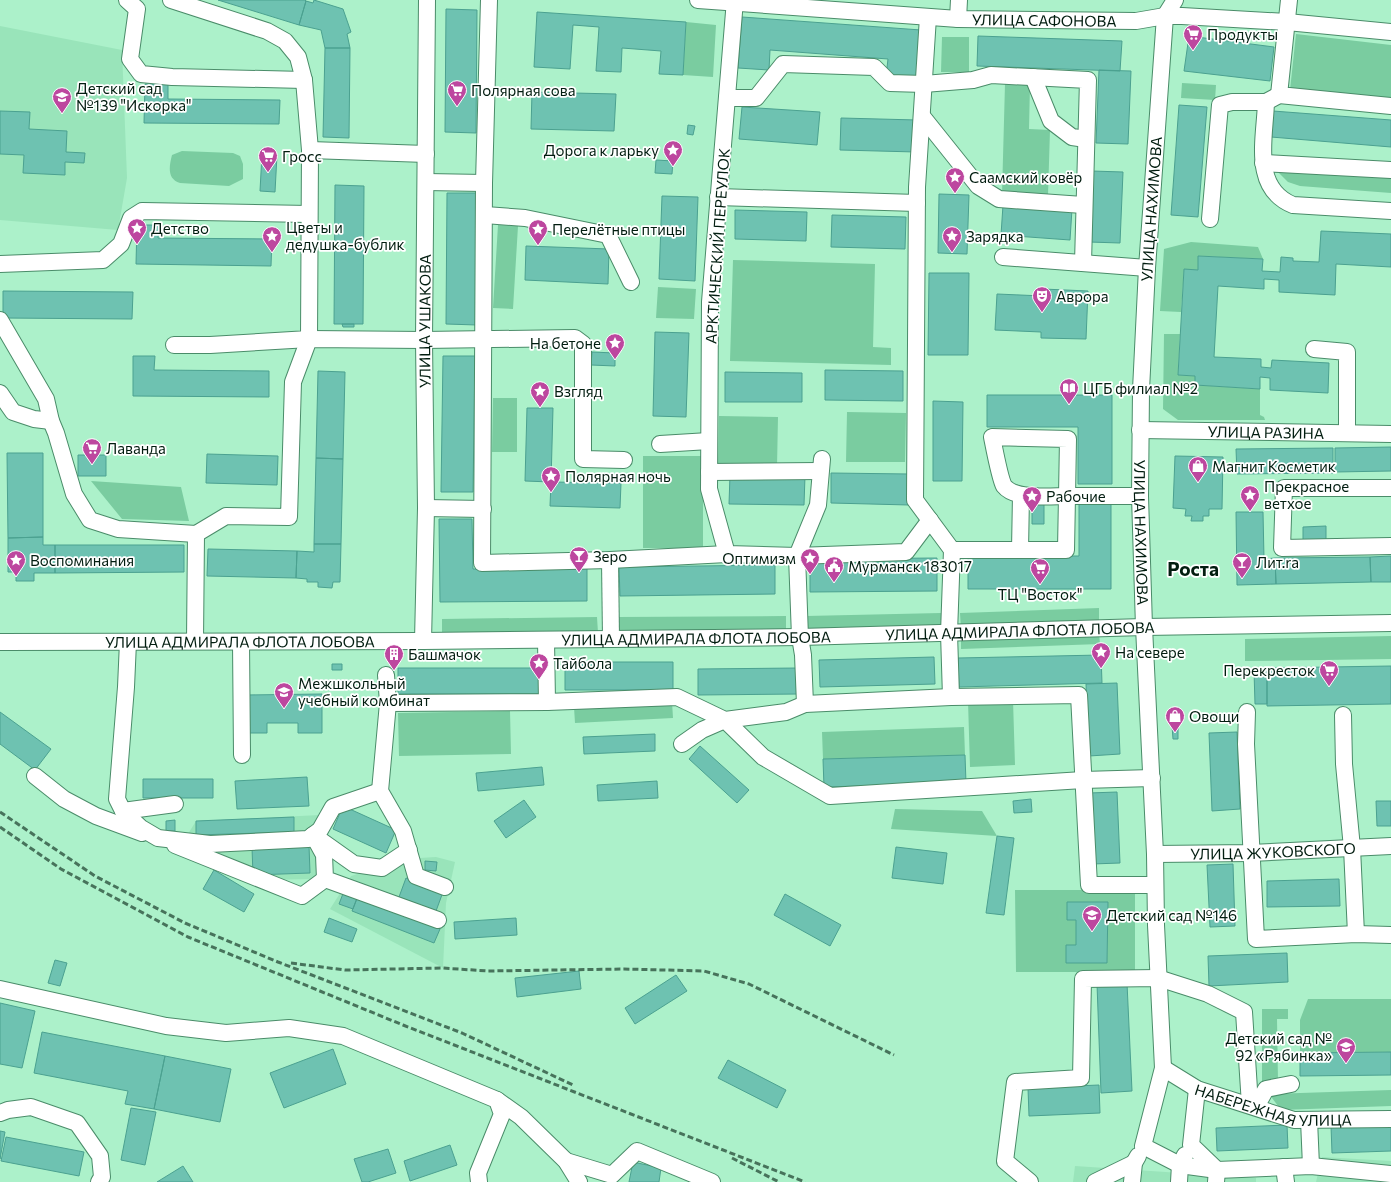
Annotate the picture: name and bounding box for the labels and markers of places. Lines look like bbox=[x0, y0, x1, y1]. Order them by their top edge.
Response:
supermarket icon: Продукты bbox=[1182, 23, 1204, 51]
place label: Продукты bbox=[1207, 25, 1278, 43]
place label: Детский сад №139 "Искорка" bbox=[76, 79, 192, 114]
supermarket icon: Полярная сова bbox=[446, 79, 468, 107]
place label: Полярная сова bbox=[471, 81, 576, 99]
school or university icon: Детский сад №139 "Искорка" bbox=[51, 86, 73, 114]
place icon: Дорога к ларьку bbox=[662, 139, 684, 167]
place label: Дорога к ларьку bbox=[544, 141, 659, 159]
supermarket icon: Гросс bbox=[257, 145, 279, 173]
place label: Гросс bbox=[282, 147, 322, 165]
place icon: Саамский ковёр bbox=[944, 166, 966, 194]
place label: Саамский ковёр bbox=[969, 168, 1082, 186]
place icon: Детство bbox=[126, 217, 148, 245]
place label: Цветы и дедушка-бублик bbox=[286, 218, 405, 253]
place icon: Перелётные птицы bbox=[527, 218, 549, 246]
place label: Детство bbox=[151, 219, 209, 237]
place label: Перелётные птицы bbox=[552, 220, 685, 238]
place icon: Цветы и дедушка-бублик bbox=[261, 225, 283, 253]
place icon: Зарядка bbox=[941, 225, 963, 253]
place label: Зарядка bbox=[966, 227, 1024, 245]
theatre icon: Аврора bbox=[1031, 285, 1053, 313]
place label: Аврора bbox=[1056, 287, 1109, 305]
place icon: На бетоне bbox=[604, 332, 626, 360]
place label: На бетоне bbox=[530, 334, 601, 352]
library icon: ЦГБ филиал №2 bbox=[1058, 377, 1080, 405]
place label: ЦГБ филиал №2 bbox=[1083, 379, 1198, 397]
place icon: Взгляд bbox=[529, 380, 551, 408]
place label: Взгляд bbox=[554, 382, 603, 400]
supermarket icon: Лаванда bbox=[81, 437, 103, 465]
place label: Лаванда bbox=[106, 439, 166, 457]
shop icon: Магнит Косметик bbox=[1187, 455, 1209, 483]
place label: Магнит Косметик bbox=[1212, 457, 1336, 475]
place icon: Полярная ночь bbox=[540, 465, 562, 493]
place label: Полярная ночь bbox=[565, 467, 671, 485]
place label: Прекрасное ветхое bbox=[1264, 477, 1349, 512]
place icon: Прекрасное ветхое bbox=[1239, 484, 1261, 512]
place icon: Рабочие bbox=[1021, 485, 1043, 513]
place label: Рабочие bbox=[1046, 487, 1106, 505]
bar icon: Зеро bbox=[568, 545, 590, 573]
place label: Зеро bbox=[593, 547, 627, 565]
place icon: Оптимизм bbox=[799, 547, 821, 575]
place icon: Воспоминания bbox=[5, 549, 27, 577]
place label: Оптимизм bbox=[722, 549, 796, 567]
place label: Воспоминания bbox=[30, 551, 134, 569]
bar icon: Лит.ra bbox=[1231, 551, 1253, 579]
place label: Лит.ra bbox=[1256, 553, 1299, 571]
public building icon: Мурманск 183017 bbox=[823, 555, 845, 583]
place label: Мурманск 183017 bbox=[848, 557, 972, 575]
supermarket icon: ТЦ "Восток" bbox=[1029, 557, 1051, 585]
place label: ТЦ "Восток" bbox=[997, 585, 1083, 603]
place icon: На севере bbox=[1090, 641, 1112, 669]
building icon: Башмачок bbox=[383, 643, 405, 671]
place label: На севере bbox=[1115, 643, 1185, 661]
place label: Башмачок bbox=[408, 645, 481, 663]
place icon: Тайбола bbox=[528, 652, 550, 680]
place label: Тайбола bbox=[553, 654, 612, 672]
supermarket icon: Перекресток bbox=[1318, 659, 1340, 687]
place label: Перекресток bbox=[1223, 661, 1315, 679]
place label: Межшкольный учебный комбинат bbox=[298, 674, 430, 709]
school or university icon: Межшкольный учебный комбинат bbox=[273, 681, 295, 709]
shop icon: Овощи bbox=[1164, 705, 1186, 733]
place label: Овощи bbox=[1189, 707, 1239, 725]
school or university icon: Детский сад №146 bbox=[1081, 904, 1103, 932]
place label: Детский сад №146 bbox=[1106, 906, 1237, 924]
place label: Детский сад № 92 «Рябинка» bbox=[1225, 1029, 1332, 1064]
school or university icon: Детский сад № 92 «Рябинка» bbox=[1335, 1036, 1357, 1064]

